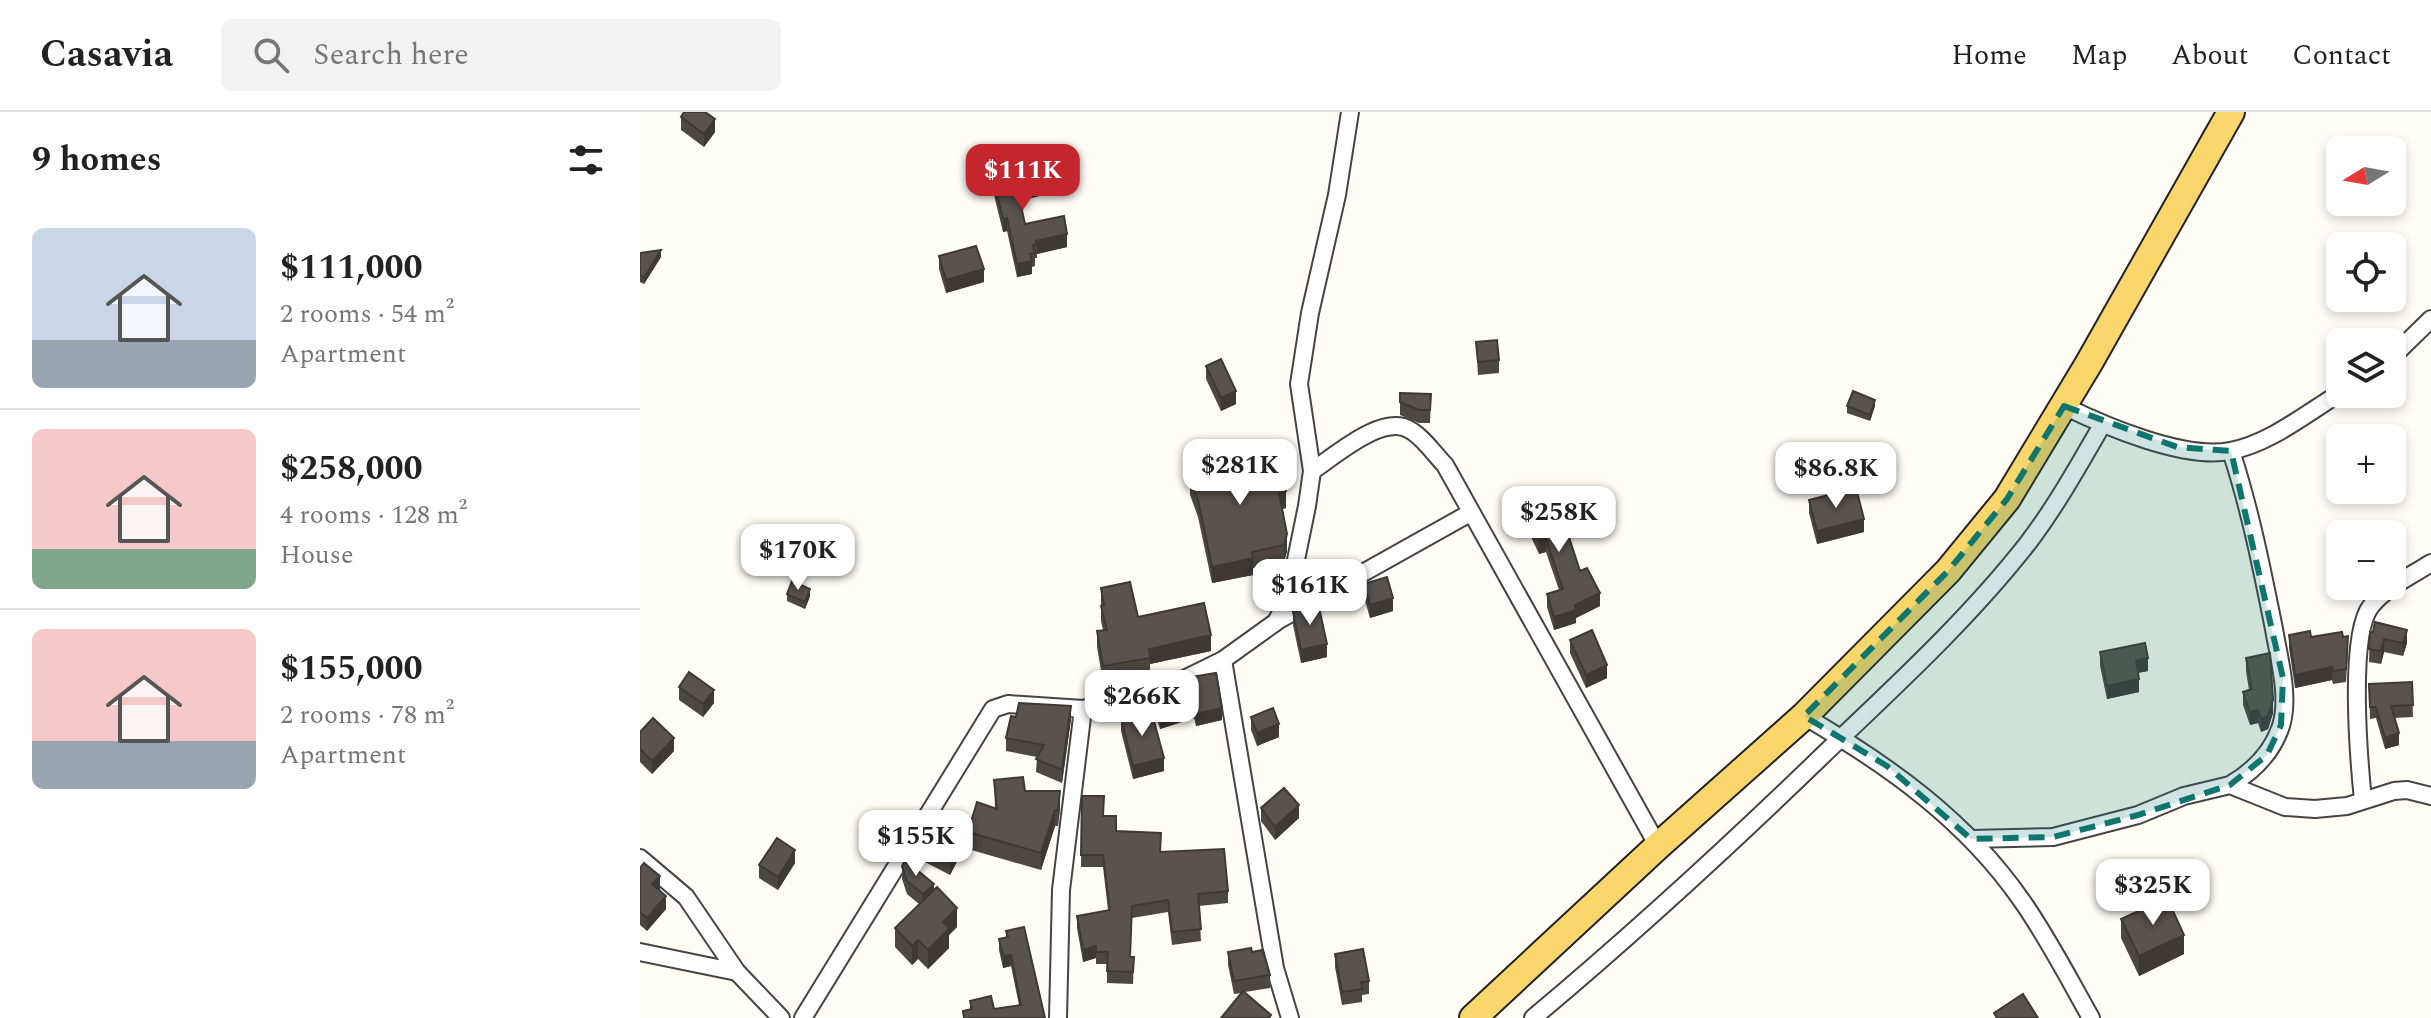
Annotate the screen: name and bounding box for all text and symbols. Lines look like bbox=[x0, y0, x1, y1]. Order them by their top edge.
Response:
search box bbox=[221, 19, 781, 91]
text: Casavia bbox=[40, 26, 173, 84]
text: Search here bbox=[313, 32, 469, 78]
icon: search bbox=[249, 33, 293, 77]
text: Home bbox=[1951, 34, 2027, 77]
text: Map bbox=[2071, 34, 2127, 77]
text: About bbox=[2171, 34, 2248, 77]
text: Contact bbox=[2292, 34, 2391, 77]
text: 9 homes bbox=[32, 134, 162, 186]
north arrow bbox=[2326, 136, 2406, 216]
map controls bbox=[2326, 136, 2406, 600]
icon: filters bbox=[564, 138, 608, 182]
pin: $111K bbox=[967, 144, 1079, 212]
text: $111K bbox=[984, 150, 1062, 190]
button: locate bbox=[2326, 232, 2406, 312]
text: $111,000 bbox=[280, 242, 423, 294]
icon: home bbox=[96, 260, 192, 356]
text: 2 rooms · 54 m² bbox=[280, 294, 454, 334]
button: layers bbox=[2326, 328, 2406, 408]
text: Apartment bbox=[280, 334, 406, 374]
button: + bbox=[2326, 424, 2406, 504]
pin: $281K bbox=[1184, 439, 1296, 507]
pin: $86.8K bbox=[1771, 442, 1901, 510]
text: $258,000 bbox=[280, 443, 423, 495]
text: $281K bbox=[1201, 445, 1279, 485]
text: $86.8K bbox=[1793, 448, 1879, 488]
icon: home bbox=[96, 461, 192, 557]
pin: $258K bbox=[1503, 486, 1615, 554]
text: $258K bbox=[1520, 492, 1598, 532]
text: 4 rooms · 128 m² bbox=[280, 495, 467, 535]
button: − bbox=[2326, 520, 2406, 600]
pin: $170K bbox=[742, 524, 854, 592]
text: $170K bbox=[759, 530, 837, 570]
text: House bbox=[280, 535, 354, 575]
pin: $161K bbox=[1254, 559, 1366, 627]
text: $161K bbox=[1271, 565, 1349, 605]
text: $155,000 bbox=[280, 643, 423, 695]
icon: home bbox=[96, 661, 192, 757]
pin: $266K bbox=[1086, 670, 1198, 738]
text: $266K bbox=[1103, 676, 1181, 716]
text: 2 rooms · 78 m² bbox=[280, 695, 454, 735]
text: Apartment bbox=[280, 735, 406, 775]
pin: $155K bbox=[860, 810, 972, 878]
text: $155K bbox=[877, 816, 955, 856]
pin: $325K bbox=[2097, 859, 2209, 927]
text: $325K bbox=[2114, 865, 2192, 905]

